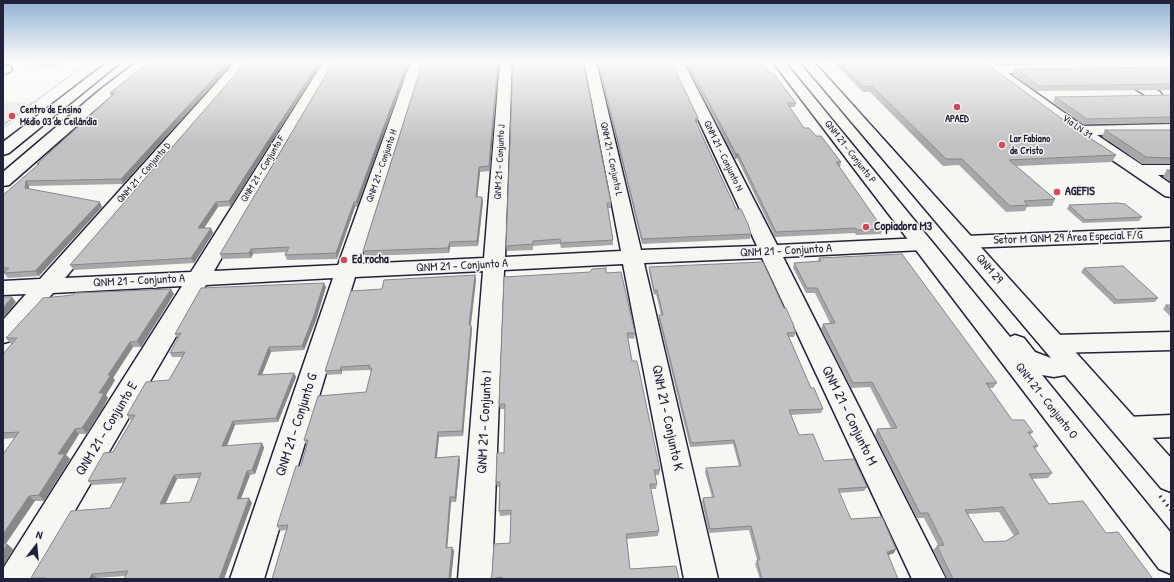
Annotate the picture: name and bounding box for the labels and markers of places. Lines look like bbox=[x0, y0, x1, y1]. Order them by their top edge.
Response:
marker: APAED bbox=[952, 102, 962, 112]
place label: Centro de Ensino Médio 03 de Ceilândia bbox=[20, 104, 97, 128]
marker: Centro de Ensino Médio 03 de Ceilândia bbox=[7, 111, 17, 121]
place label: APAED bbox=[945, 113, 969, 125]
place label: Lar Fabiano de Cristo bbox=[1010, 133, 1050, 156]
marker: Lar Fabiano de Cristo bbox=[997, 140, 1007, 150]
place label: AGEFIS bbox=[1065, 185, 1095, 199]
marker: AGEFIS bbox=[1052, 187, 1062, 197]
place label: Copiadora M3 bbox=[874, 220, 932, 234]
marker: Copiadora M3 bbox=[861, 222, 871, 232]
place label: Ed rocha bbox=[352, 253, 389, 267]
marker: Ed rocha bbox=[339, 255, 349, 265]

